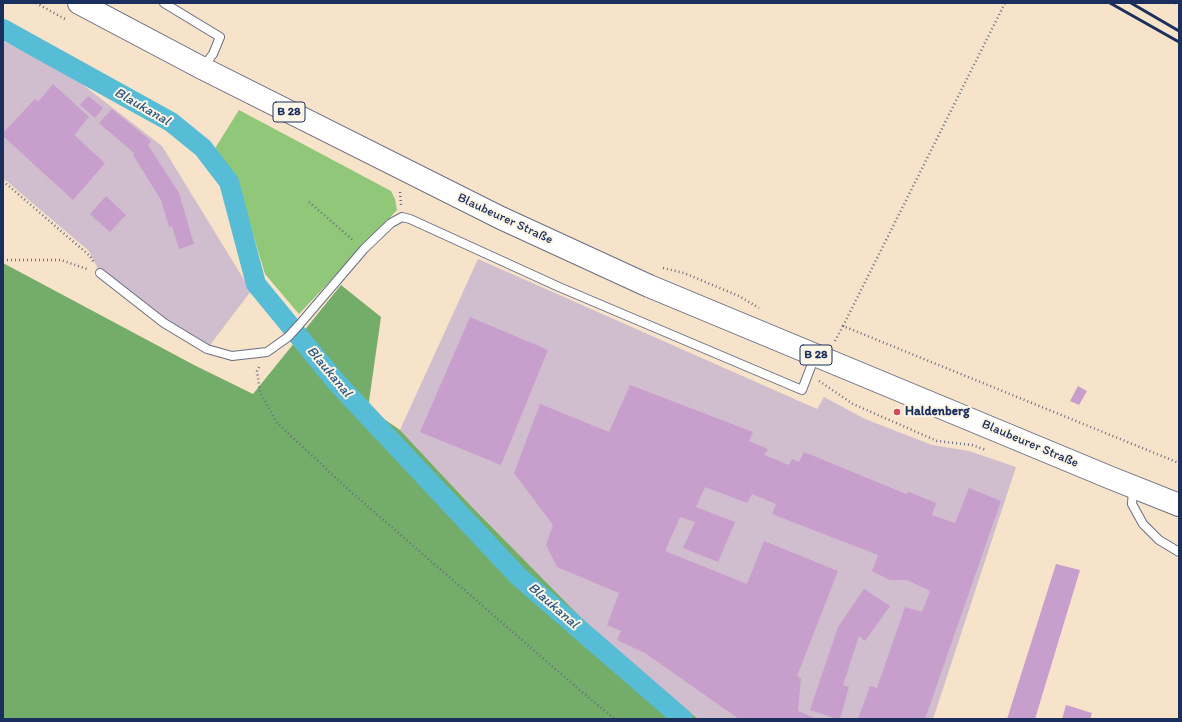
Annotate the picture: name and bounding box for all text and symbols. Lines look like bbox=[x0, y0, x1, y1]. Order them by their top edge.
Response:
water label: Blaukanal bbox=[111, 84, 173, 130]
road number: B 28 bbox=[273, 102, 305, 122]
street label: Blaubeurer Straße bbox=[455, 190, 555, 248]
water label: Blaukanal bbox=[303, 343, 355, 401]
road number: B 28 bbox=[800, 345, 832, 365]
place label: Haldenberg bbox=[905, 404, 970, 420]
marker: Haldenberg bbox=[892, 407, 902, 417]
street label: Blaubeurer Straße bbox=[979, 417, 1081, 471]
water label: Blaukanal bbox=[524, 579, 582, 633]

